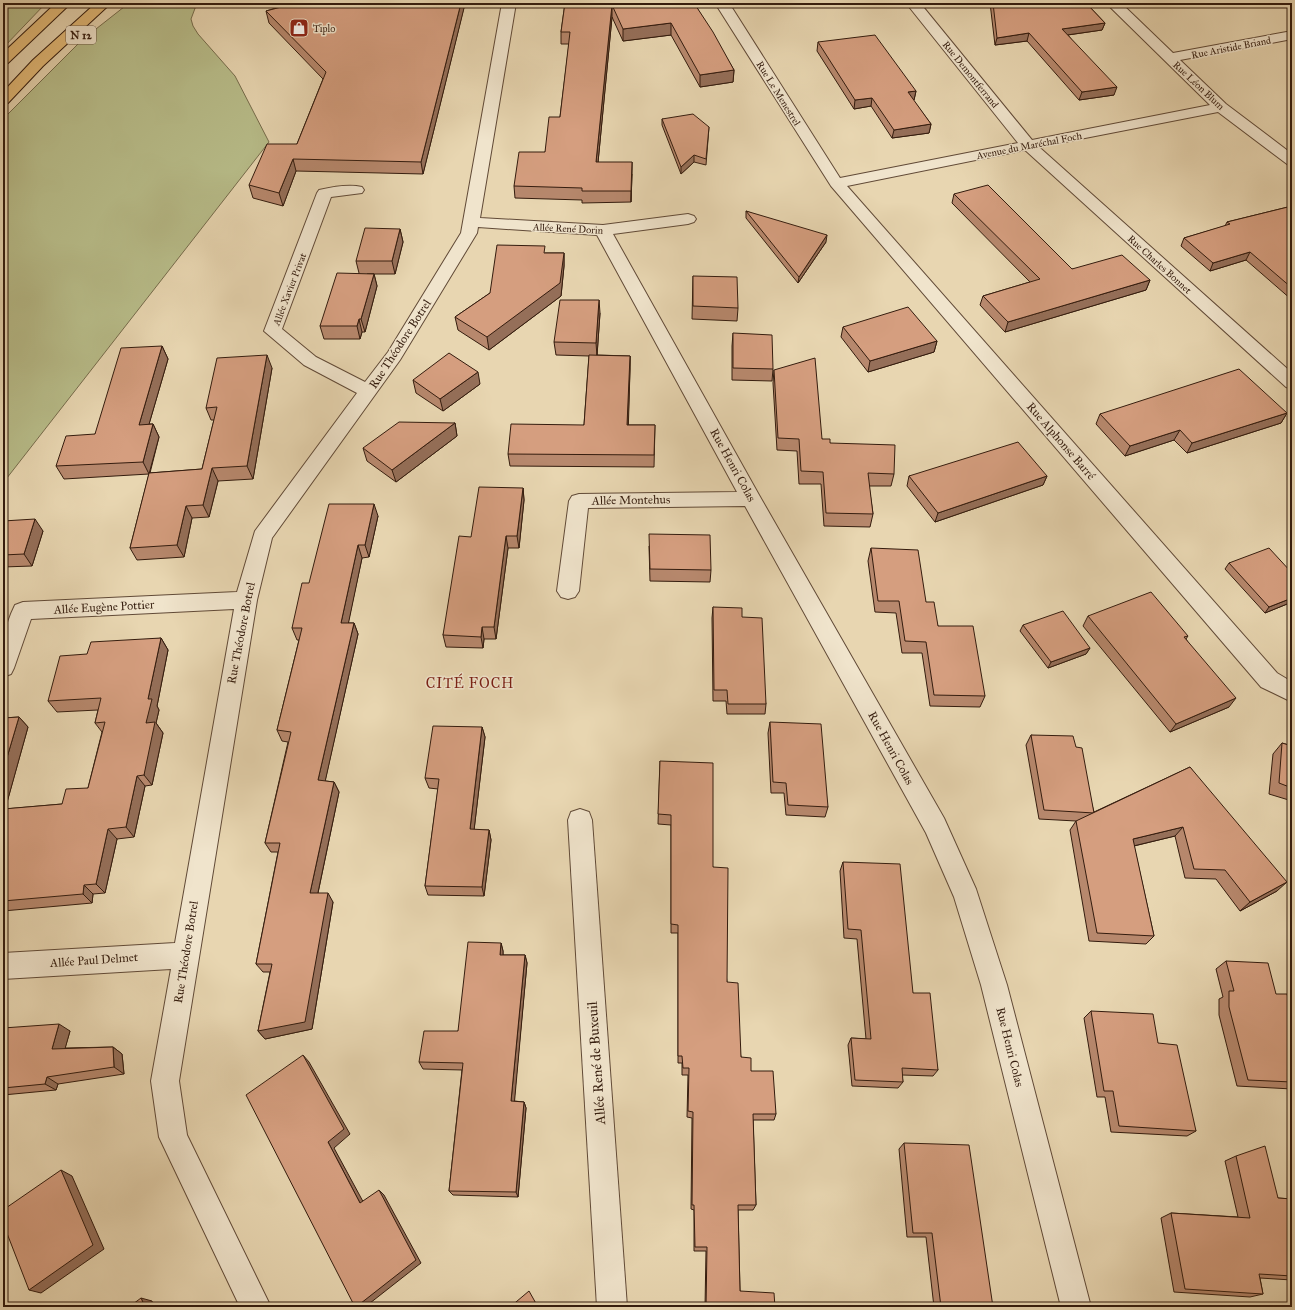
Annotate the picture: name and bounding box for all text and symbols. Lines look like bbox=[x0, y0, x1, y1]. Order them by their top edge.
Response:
shop icon: Tiplo bbox=[288, 17, 310, 39]
place label: Tiplo bbox=[313, 23, 335, 35]
road number: N 12 bbox=[66, 26, 96, 44]
street label: Rue Aristide Briand bbox=[1190, 34, 1272, 62]
street label: Rue Demontferrand bbox=[940, 39, 1001, 111]
street label: Rue Le Menestrel bbox=[753, 59, 803, 128]
street label: Rue Léon Blum bbox=[1170, 59, 1227, 113]
street label: Avenue du Maréchal Foch bbox=[974, 130, 1083, 162]
street label: Allée René Dorin bbox=[532, 221, 604, 237]
street label: Rue Charles Bonnet bbox=[1125, 233, 1194, 297]
street label: Allée Xavier Privat bbox=[270, 251, 309, 328]
street label: Rue Théodore Botrel bbox=[366, 296, 434, 391]
street label: Rue Alphonse Barré bbox=[1024, 400, 1098, 482]
street label: Rue Henri Colas bbox=[707, 426, 759, 504]
street label: Allée Montehus bbox=[591, 492, 670, 508]
street label: Rue Théodore Botrel bbox=[224, 580, 258, 685]
street label: Allée Eugène Pottier bbox=[52, 597, 155, 618]
district label: CITÉ FOCH bbox=[426, 673, 514, 692]
street label: Rue Henri Colas bbox=[865, 709, 917, 787]
street label: Rue Théodore Botrel bbox=[171, 899, 201, 1004]
street label: Allée Paul Delmet bbox=[49, 950, 139, 970]
street label: Allée René de Buxeuil bbox=[584, 1001, 609, 1126]
street label: Rue Henri Colas bbox=[993, 1006, 1027, 1088]

